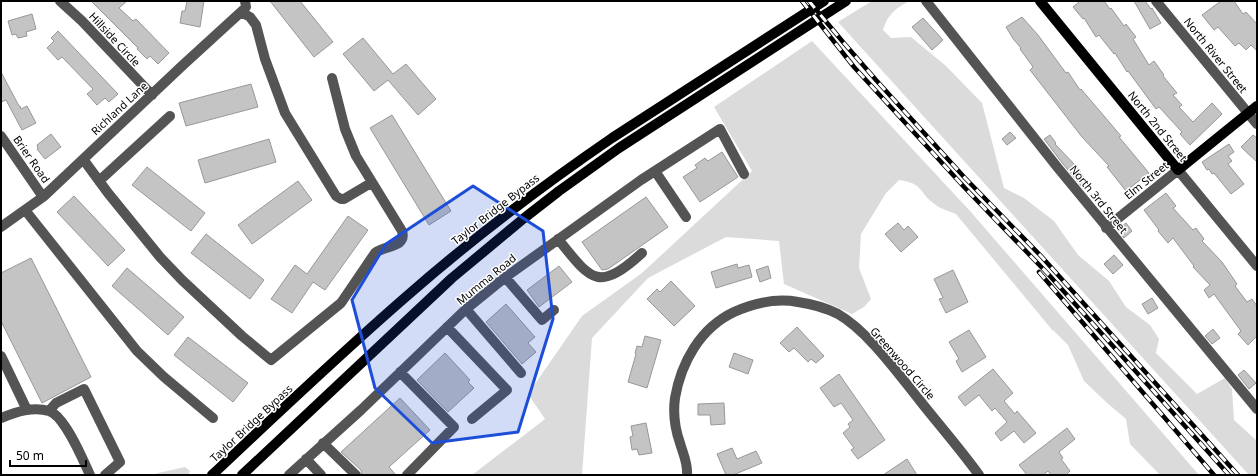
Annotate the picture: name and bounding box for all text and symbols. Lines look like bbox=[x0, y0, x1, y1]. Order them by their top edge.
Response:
street label: Hillside Circle bbox=[86, 9, 144, 69]
street label: North River Street bbox=[1181, 14, 1251, 96]
street label: Richland Lane bbox=[88, 78, 150, 138]
street label: North 2nd Street bbox=[1125, 88, 1191, 164]
street label: Brier Road bbox=[10, 132, 54, 186]
street label: Elm Street bbox=[1121, 158, 1171, 202]
street label: North 3rd Street bbox=[1067, 162, 1131, 236]
street label: Taylor Bridge Bypass bbox=[448, 170, 542, 248]
street label: Mumma Road bbox=[453, 250, 519, 308]
street label: Greenwood Circle bbox=[867, 324, 939, 402]
street label: Taylor Bridge Bypass bbox=[207, 381, 295, 465]
scale bar bbox=[10, 442, 86, 468]
text: 50 m bbox=[16, 447, 44, 464]

